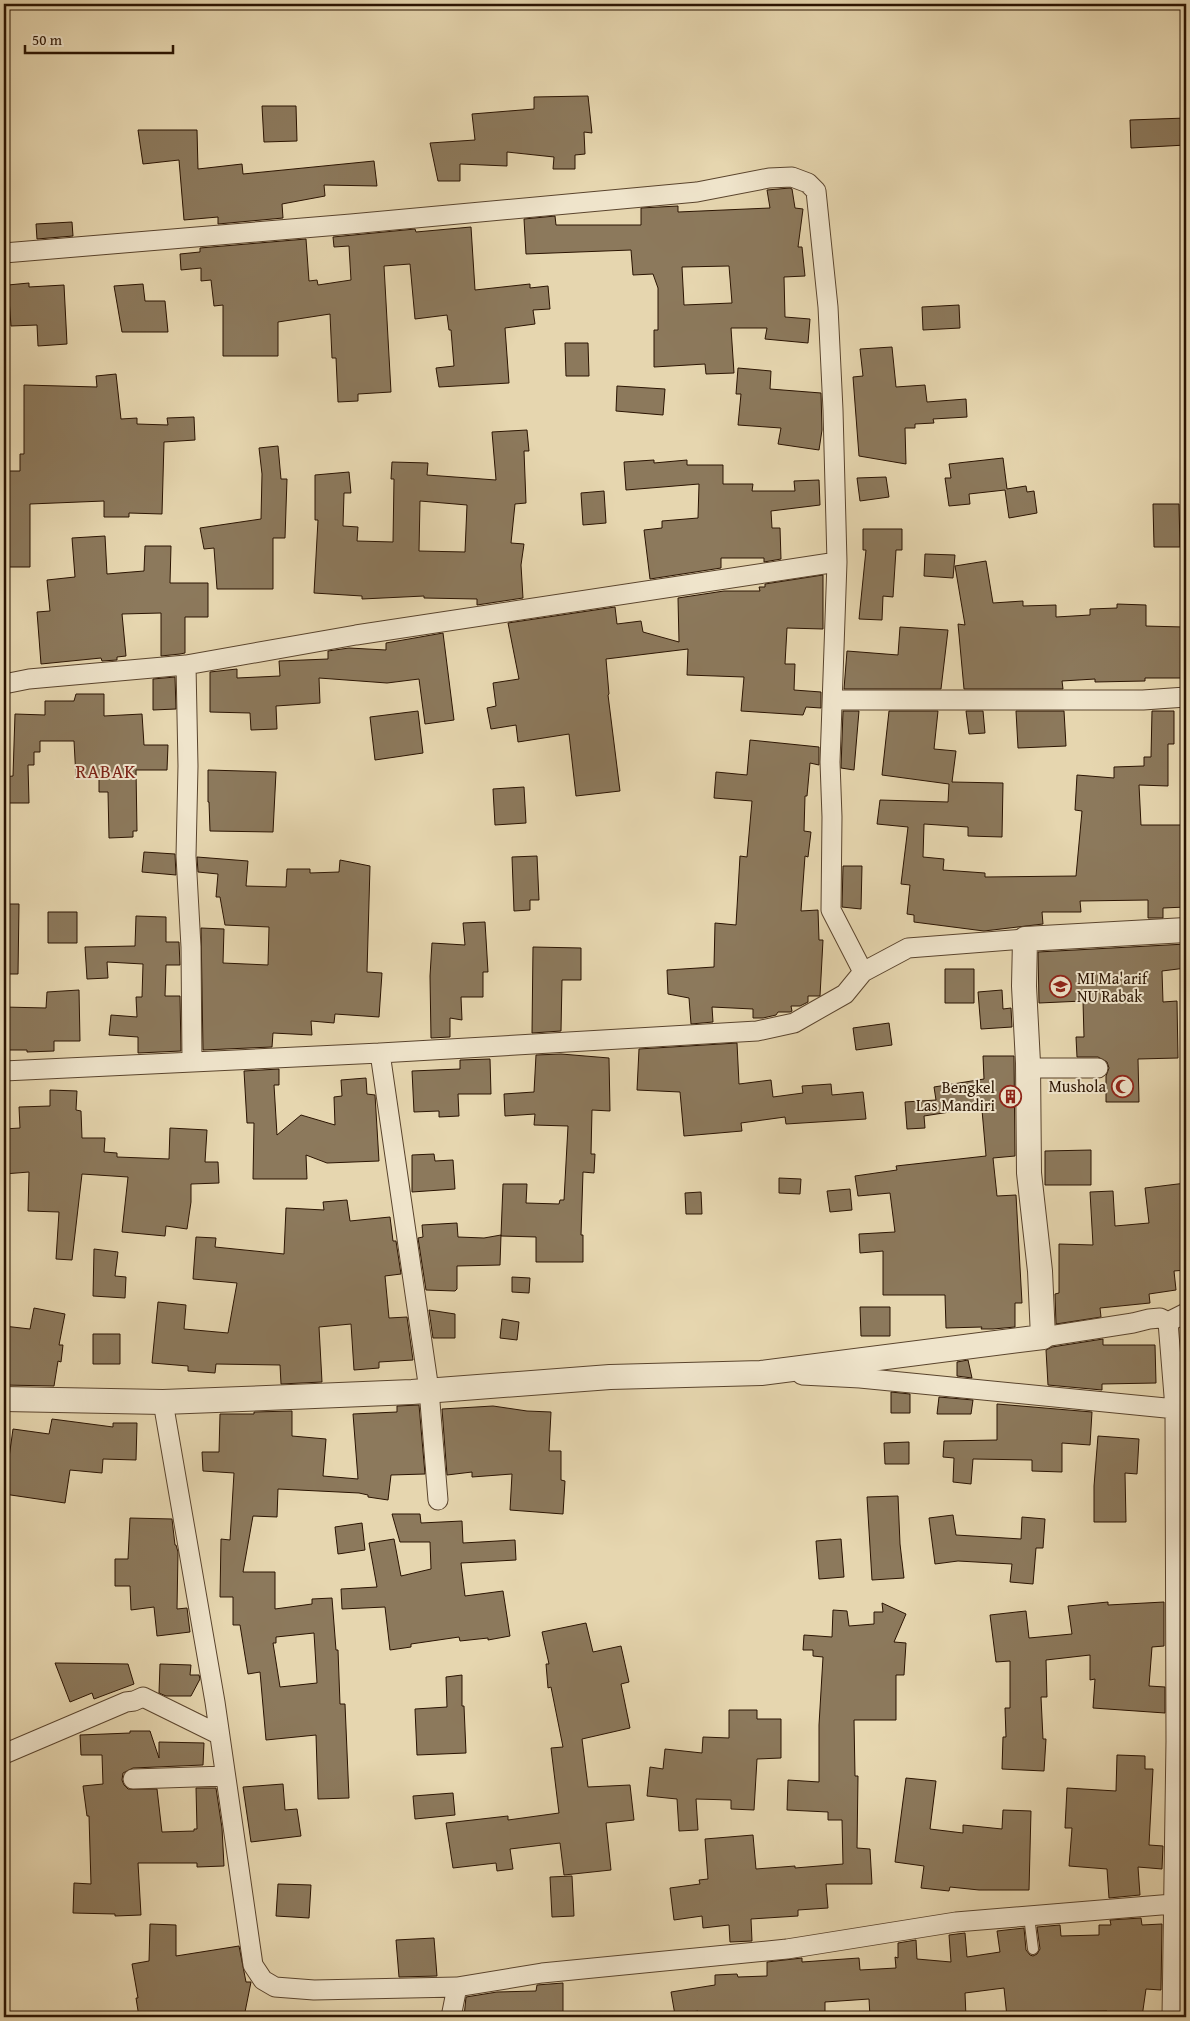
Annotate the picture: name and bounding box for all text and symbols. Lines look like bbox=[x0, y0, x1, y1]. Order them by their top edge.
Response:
scale bar bbox=[25, 22, 172, 54]
text: 50 m bbox=[32, 29, 63, 50]
district label: RABAK bbox=[76, 757, 137, 785]
place label: MI Ma'arif NU Rabak bbox=[1077, 966, 1149, 1008]
school or university icon: MI Ma'arif NU Rabak bbox=[1049, 975, 1073, 999]
place label: Mushola bbox=[1049, 1074, 1106, 1098]
mosque icon: Mushola bbox=[1110, 1074, 1134, 1098]
place label: Bengkel Las Mandiri bbox=[916, 1075, 996, 1117]
building icon: Bengkel Las Mandiri bbox=[999, 1084, 1023, 1108]

